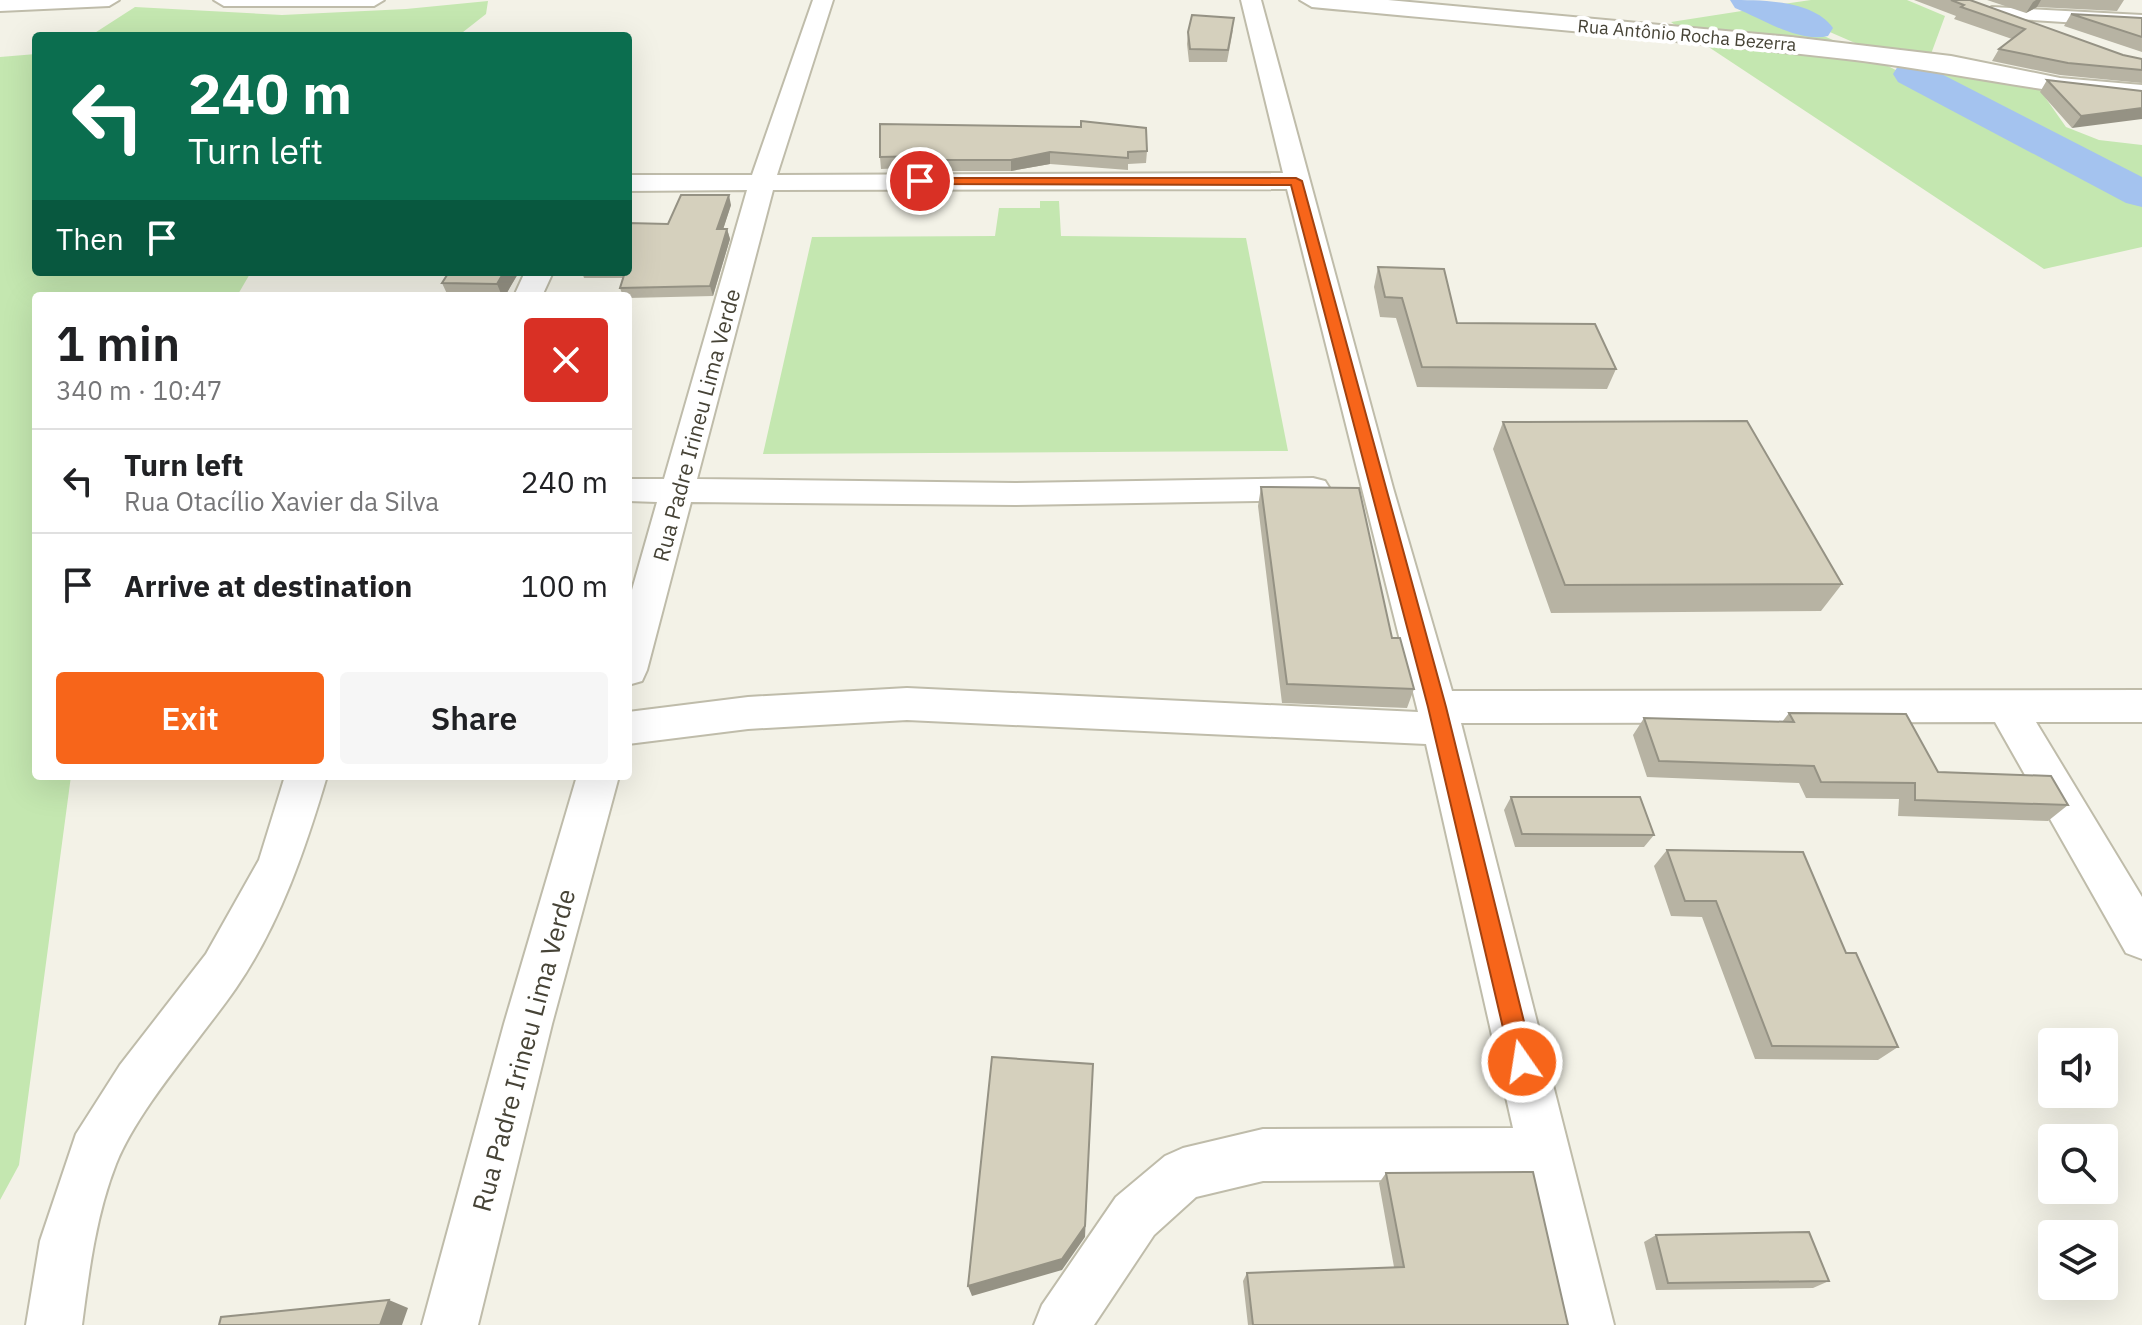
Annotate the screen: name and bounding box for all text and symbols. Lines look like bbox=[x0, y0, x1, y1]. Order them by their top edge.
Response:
street label: Rua Antônio Rocha Bezerra bbox=[1577, 14, 1798, 56]
text: 240 m bbox=[188, 57, 352, 129]
icon: left bbox=[56, 64, 160, 168]
text: Turn left bbox=[188, 127, 323, 174]
pin bbox=[886, 147, 954, 215]
icon: arrive bbox=[898, 159, 942, 203]
icon: arrive bbox=[140, 216, 184, 260]
text: Then bbox=[56, 219, 124, 258]
street label: Rua Padre Irineu Lima Verde bbox=[646, 285, 746, 565]
text: 1 min bbox=[56, 312, 180, 374]
button: close bbox=[524, 318, 608, 402]
text: 340 m · 10:47 bbox=[56, 373, 222, 407]
text: Turn left bbox=[124, 445, 243, 484]
icon: left bbox=[56, 459, 100, 503]
text: 240 m bbox=[521, 462, 608, 501]
text: Rua Otacílio Xavier da Silva bbox=[124, 484, 439, 518]
icon: arrive bbox=[56, 563, 100, 607]
text: Arrive at destination bbox=[124, 566, 412, 605]
text: 100 m bbox=[521, 566, 608, 605]
button: Exit bbox=[56, 672, 324, 764]
button: Share bbox=[340, 672, 608, 764]
street label: Rua Padre Irineu Lima Verde bbox=[464, 885, 582, 1215]
position arrow bbox=[1480, 1020, 1564, 1104]
map controls bbox=[2038, 1028, 2118, 1300]
button: sound bbox=[2038, 1028, 2118, 1108]
button: search bbox=[2038, 1124, 2118, 1204]
button: layers bbox=[2038, 1220, 2118, 1300]

